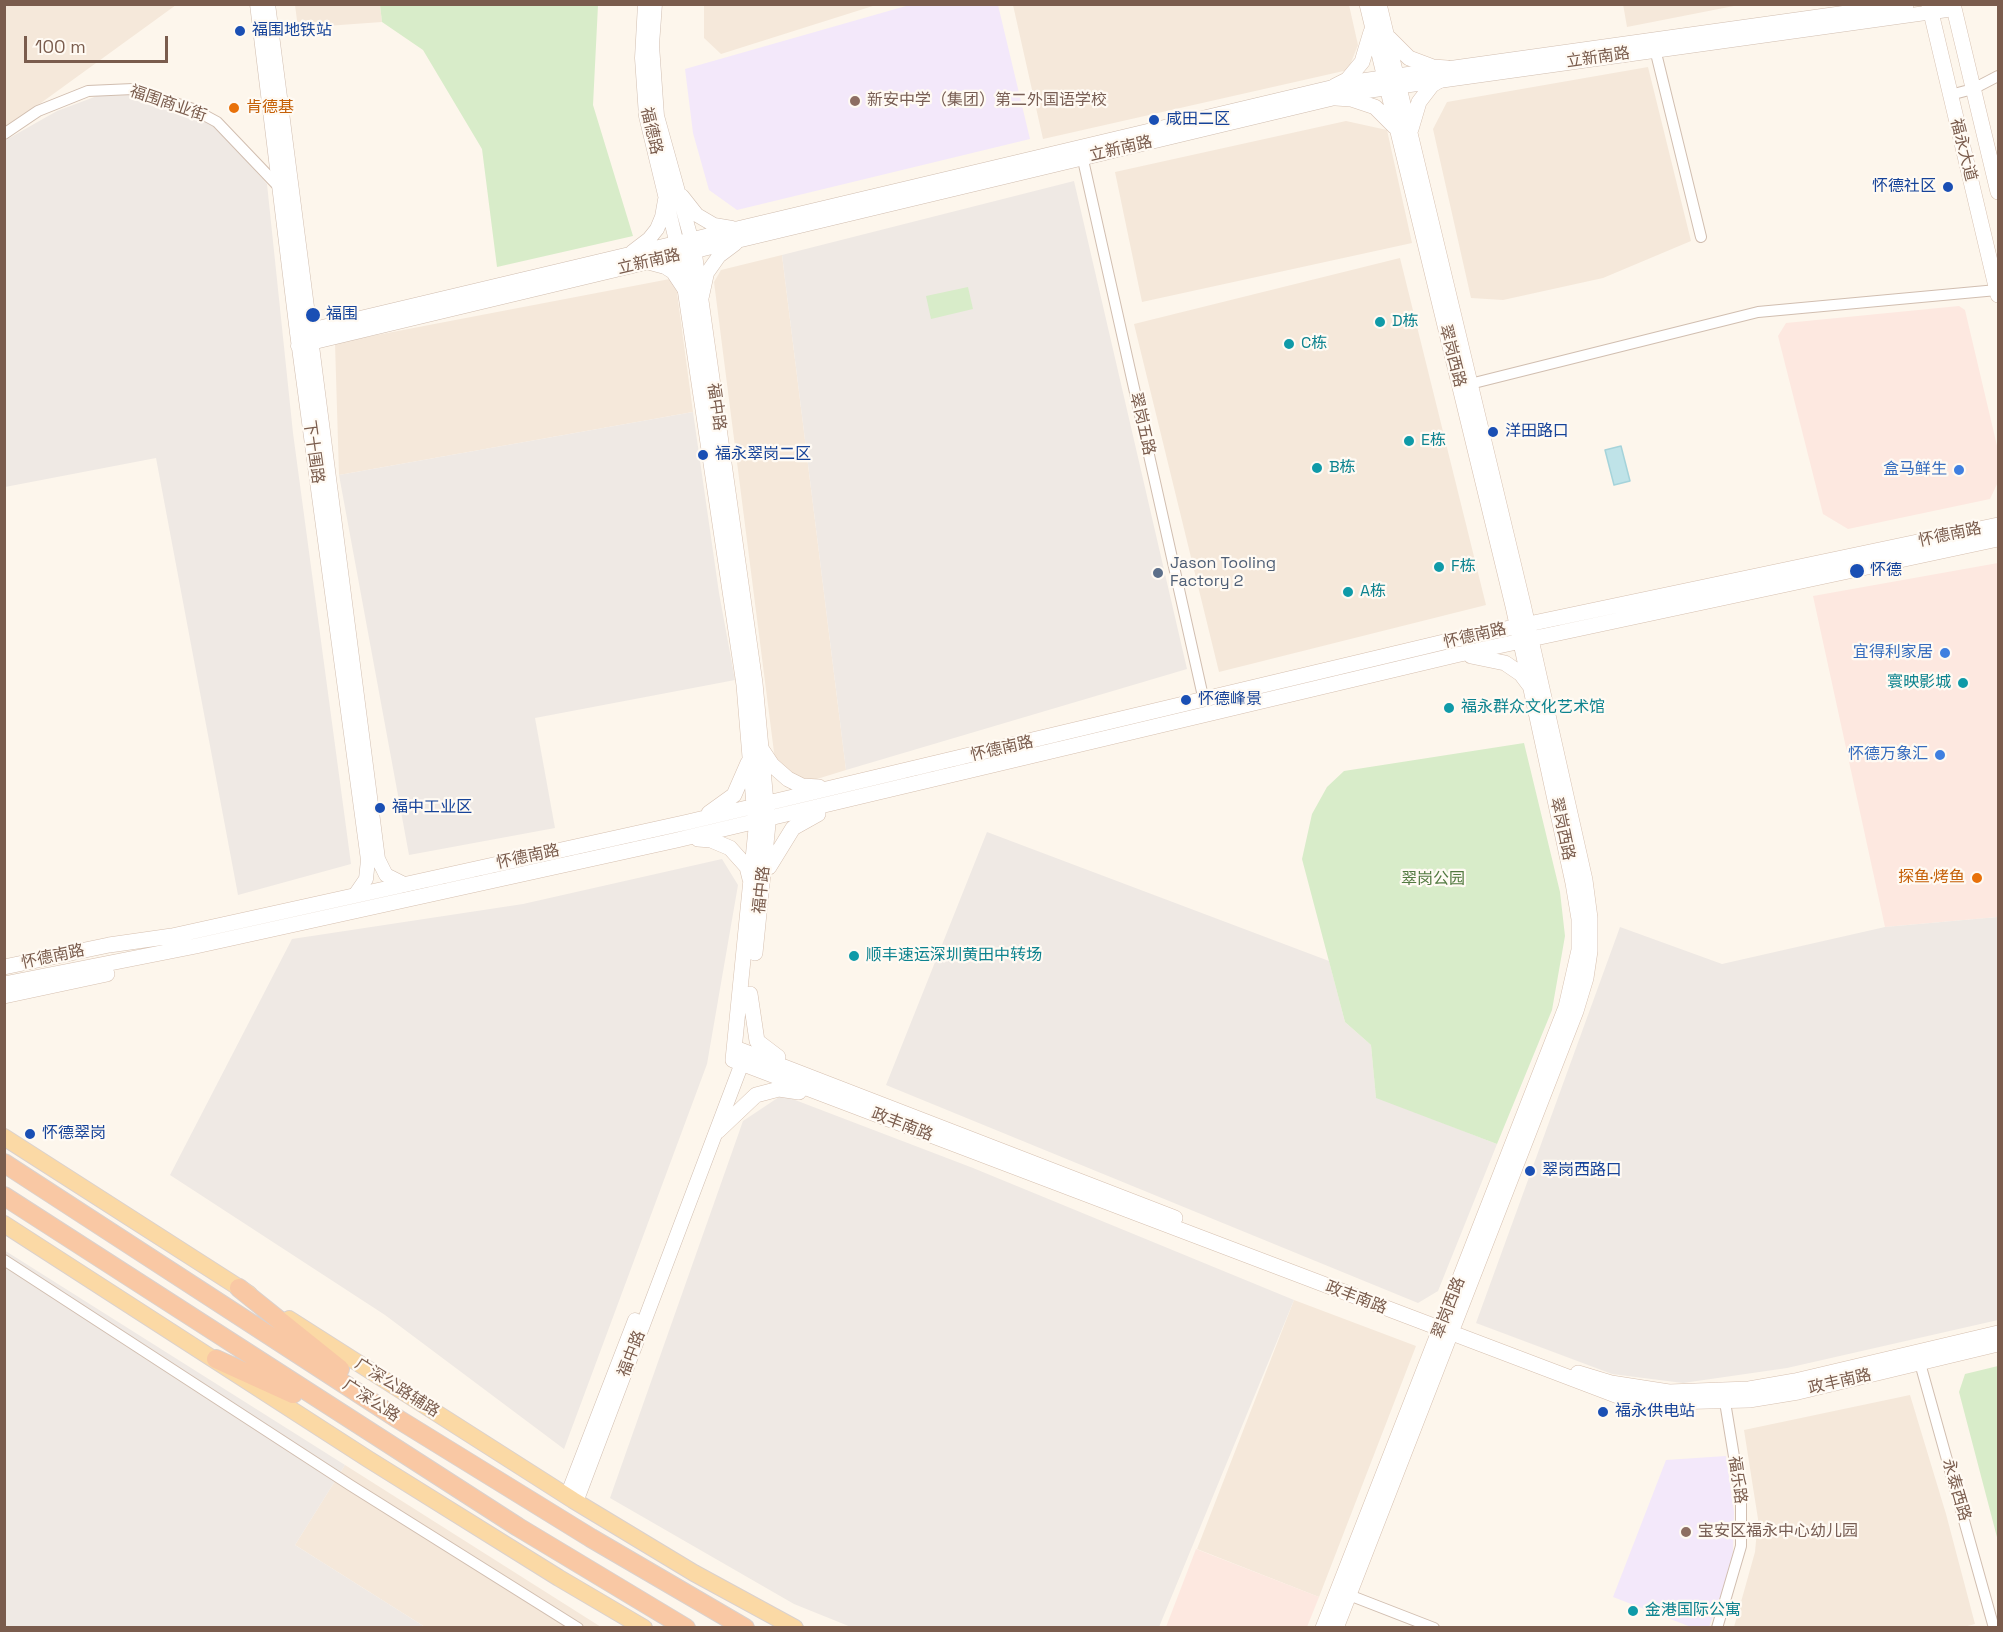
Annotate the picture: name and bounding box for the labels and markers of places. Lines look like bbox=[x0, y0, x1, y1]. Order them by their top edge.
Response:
place label: 福围地铁站 bbox=[252, 21, 332, 41]
marker: 福围地铁站 bbox=[233, 24, 247, 38]
place label: 新安中学（集团）第二外国语学校 bbox=[867, 91, 1107, 111]
marker: 新安中学（集团）第二外国语学校 bbox=[848, 94, 862, 108]
place label: 肯德基 bbox=[246, 98, 294, 118]
marker: 肯德基 bbox=[227, 101, 241, 115]
place label: 咸田二区 bbox=[1166, 110, 1230, 130]
marker: 咸田二区 bbox=[1147, 113, 1161, 127]
place label: 怀德社区 bbox=[1872, 177, 1936, 197]
marker: 怀德社区 bbox=[1941, 180, 1955, 194]
place label: 福围 bbox=[326, 305, 358, 325]
marker: 福围 bbox=[304, 306, 322, 324]
place label: D栋 bbox=[1392, 312, 1419, 332]
marker: D栋 bbox=[1373, 315, 1387, 329]
place label: C栋 bbox=[1301, 334, 1327, 354]
marker: C栋 bbox=[1282, 337, 1296, 351]
place label: 洋田路口 bbox=[1505, 422, 1569, 442]
marker: 洋田路口 bbox=[1486, 425, 1500, 439]
place label: E栋 bbox=[1421, 431, 1446, 451]
marker: E栋 bbox=[1402, 434, 1416, 448]
place label: 福永翠岗二区 bbox=[715, 445, 811, 465]
marker: 福永翠岗二区 bbox=[696, 448, 710, 462]
place label: B栋 bbox=[1329, 458, 1356, 478]
place label: 盒马鲜生 bbox=[1883, 460, 1947, 480]
marker: B栋 bbox=[1310, 461, 1324, 475]
marker: 盒马鲜生 bbox=[1952, 463, 1966, 477]
place label: Jason Tooling Factory 2 bbox=[1170, 554, 1276, 592]
place label: F栋 bbox=[1451, 557, 1476, 577]
marker: F栋 bbox=[1432, 560, 1446, 574]
place label: 怀德 bbox=[1870, 561, 1902, 581]
marker: 怀德 bbox=[1848, 562, 1866, 580]
marker: Jason Tooling Factory 2 bbox=[1151, 566, 1165, 580]
place label: A栋 bbox=[1360, 582, 1386, 602]
marker: A栋 bbox=[1341, 585, 1355, 599]
place label: 宜得利家居 bbox=[1853, 643, 1933, 663]
marker: 宜得利家居 bbox=[1938, 646, 1952, 660]
place label: 寰映影城 bbox=[1887, 673, 1951, 693]
marker: 寰映影城 bbox=[1956, 676, 1970, 690]
place label: 怀德峰景 bbox=[1198, 690, 1262, 710]
marker: 怀德峰景 bbox=[1179, 693, 1193, 707]
place label: 福永群众文化艺术馆 bbox=[1461, 698, 1605, 718]
marker: 福永群众文化艺术馆 bbox=[1442, 701, 1456, 715]
place label: 怀德万象汇 bbox=[1848, 745, 1928, 765]
marker: 怀德万象汇 bbox=[1933, 748, 1947, 762]
place label: 福中工业区 bbox=[392, 798, 472, 818]
marker: 福中工业区 bbox=[373, 801, 387, 815]
place label: 探鱼·烤鱼 bbox=[1898, 868, 1965, 888]
marker: 探鱼·烤鱼 bbox=[1970, 871, 1984, 885]
place label: 顺丰速运深圳黄田中转场 bbox=[866, 946, 1042, 966]
marker: 顺丰速运深圳黄田中转场 bbox=[847, 949, 861, 963]
place label: 怀德翠岗 bbox=[42, 1124, 106, 1144]
marker: 怀德翠岗 bbox=[23, 1127, 37, 1141]
place label: 翠岗西路口 bbox=[1542, 1161, 1622, 1181]
marker: 翠岗西路口 bbox=[1523, 1164, 1537, 1178]
place label: 福永供电站 bbox=[1615, 1402, 1695, 1422]
marker: 福永供电站 bbox=[1596, 1405, 1610, 1419]
place label: 宝安区福永中心幼儿园 bbox=[1698, 1522, 1858, 1542]
marker: 宝安区福永中心幼儿园 bbox=[1679, 1525, 1693, 1539]
place label: 金港国际公寓 bbox=[1645, 1601, 1741, 1621]
marker: 金港国际公寓 bbox=[1626, 1604, 1640, 1618]

